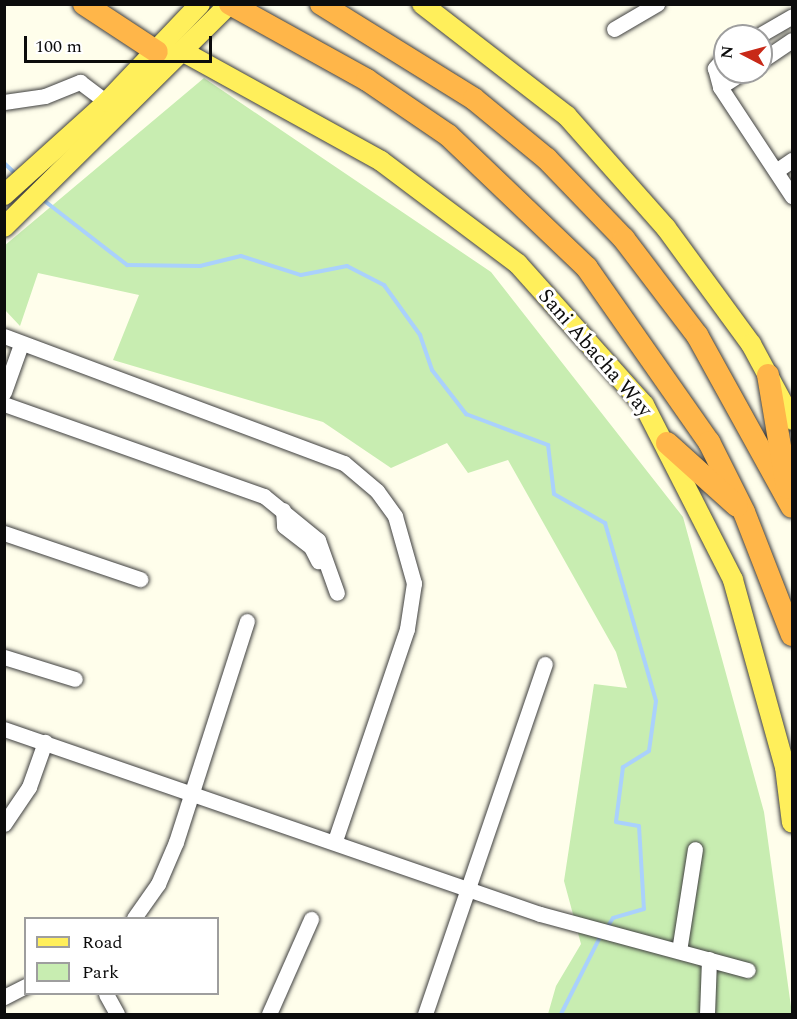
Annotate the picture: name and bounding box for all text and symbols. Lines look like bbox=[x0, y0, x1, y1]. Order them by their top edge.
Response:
scale bar bbox=[27, 24, 214, 62]
north arrow bbox=[713, 24, 773, 84]
text: 100 m bbox=[35, 33, 82, 60]
text: N bbox=[714, 45, 740, 60]
street label: Sani Abacha Way bbox=[533, 284, 657, 422]
legend bbox=[24, 917, 219, 995]
text: Road bbox=[82, 929, 123, 956]
text: Park bbox=[82, 959, 119, 986]

